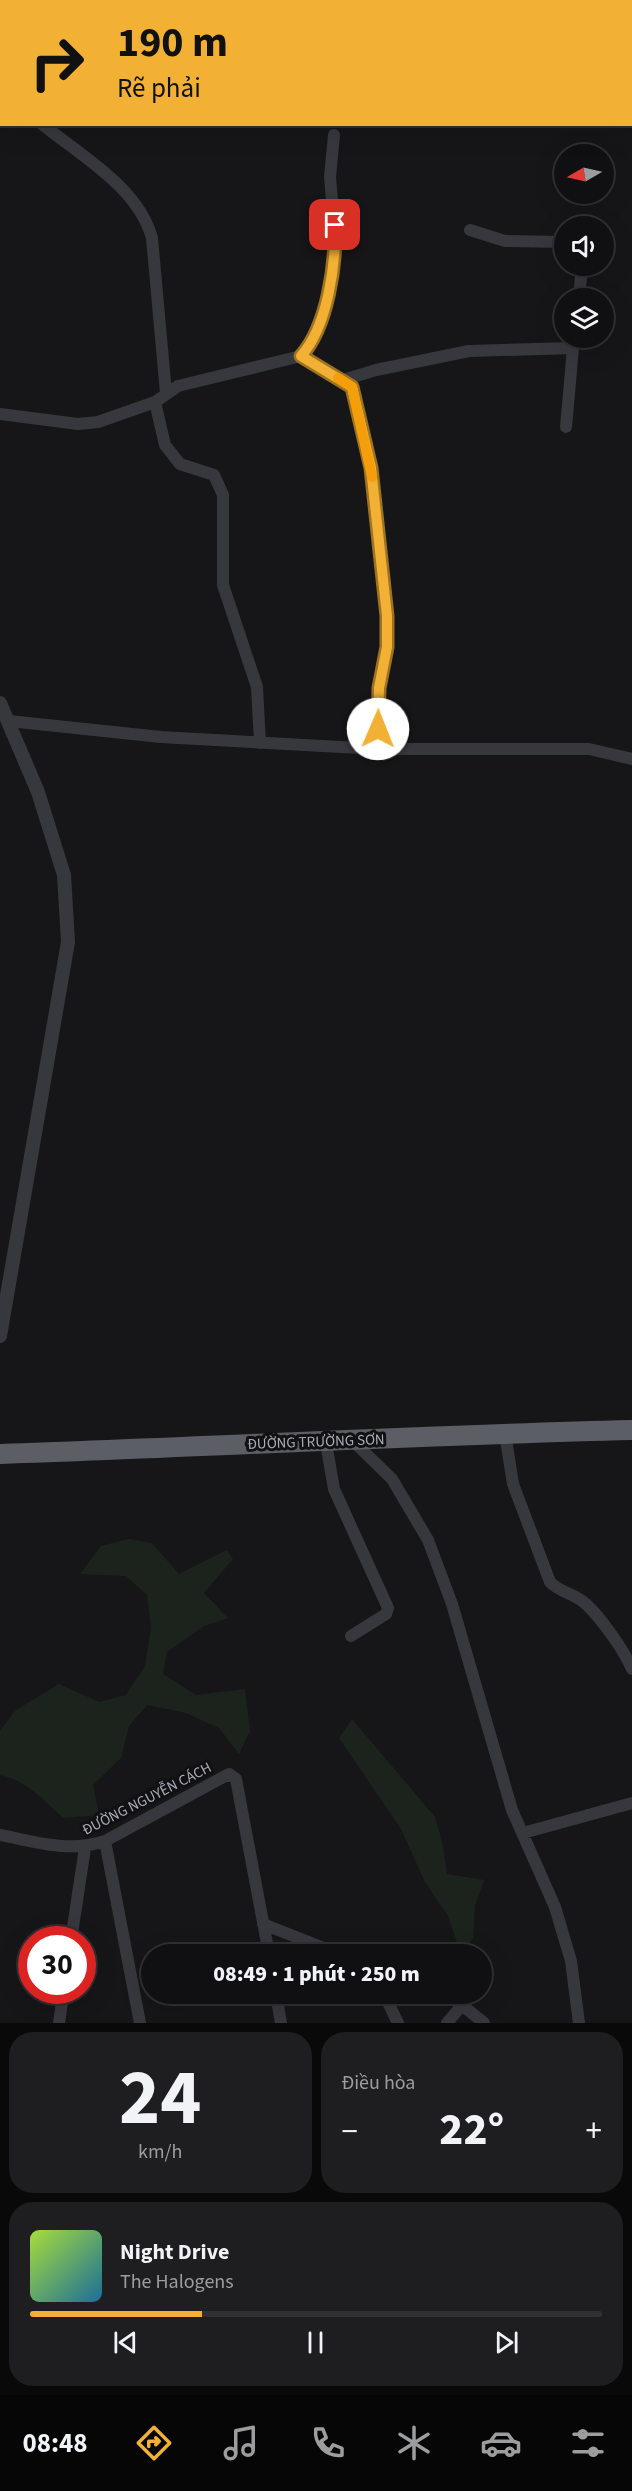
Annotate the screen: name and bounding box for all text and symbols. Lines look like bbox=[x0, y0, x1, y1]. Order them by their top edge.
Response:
text: 190 m bbox=[117, 13, 228, 73]
icon: right bbox=[18, 24, 96, 102]
text: Rẽ phải bbox=[117, 69, 201, 108]
north arrow bbox=[554, 144, 614, 204]
map controls bbox=[554, 144, 614, 348]
pin bbox=[309, 199, 360, 250]
icon: arrive bbox=[318, 208, 351, 241]
button: sound bbox=[554, 216, 614, 276]
button: layers bbox=[554, 288, 614, 348]
position arrow bbox=[346, 697, 410, 761]
street label: ĐƯỜNG TRƯỜNG SƠN bbox=[247, 1429, 385, 1455]
street label: ĐƯỜNG NGUYỄN CÁCH bbox=[79, 1757, 215, 1841]
speed limit sign: 30 bbox=[18, 1926, 96, 2004]
text: 08:49 · 1 phút · 250 m bbox=[213, 1958, 420, 1990]
text: 24 bbox=[119, 2043, 201, 2154]
text: Điều hòa bbox=[342, 2069, 415, 2097]
text: 22° bbox=[439, 2098, 504, 2162]
text: − bbox=[342, 2108, 358, 2155]
text: + bbox=[586, 2108, 602, 2155]
text: km/h bbox=[138, 2138, 182, 2166]
text: Night Drive bbox=[120, 2236, 229, 2268]
text: The Halogens bbox=[120, 2268, 234, 2296]
icon: previous bbox=[109, 2326, 142, 2359]
icon: pause bbox=[299, 2326, 332, 2359]
icon: next bbox=[490, 2326, 523, 2359]
icon: directions bbox=[133, 2422, 175, 2464]
icon: music bbox=[220, 2422, 262, 2464]
icon: phone bbox=[307, 2422, 349, 2464]
icon: climate bbox=[393, 2422, 435, 2464]
icon: car bbox=[480, 2422, 522, 2464]
icon: filters bbox=[567, 2422, 609, 2464]
text: 08:48 bbox=[22, 2424, 88, 2463]

